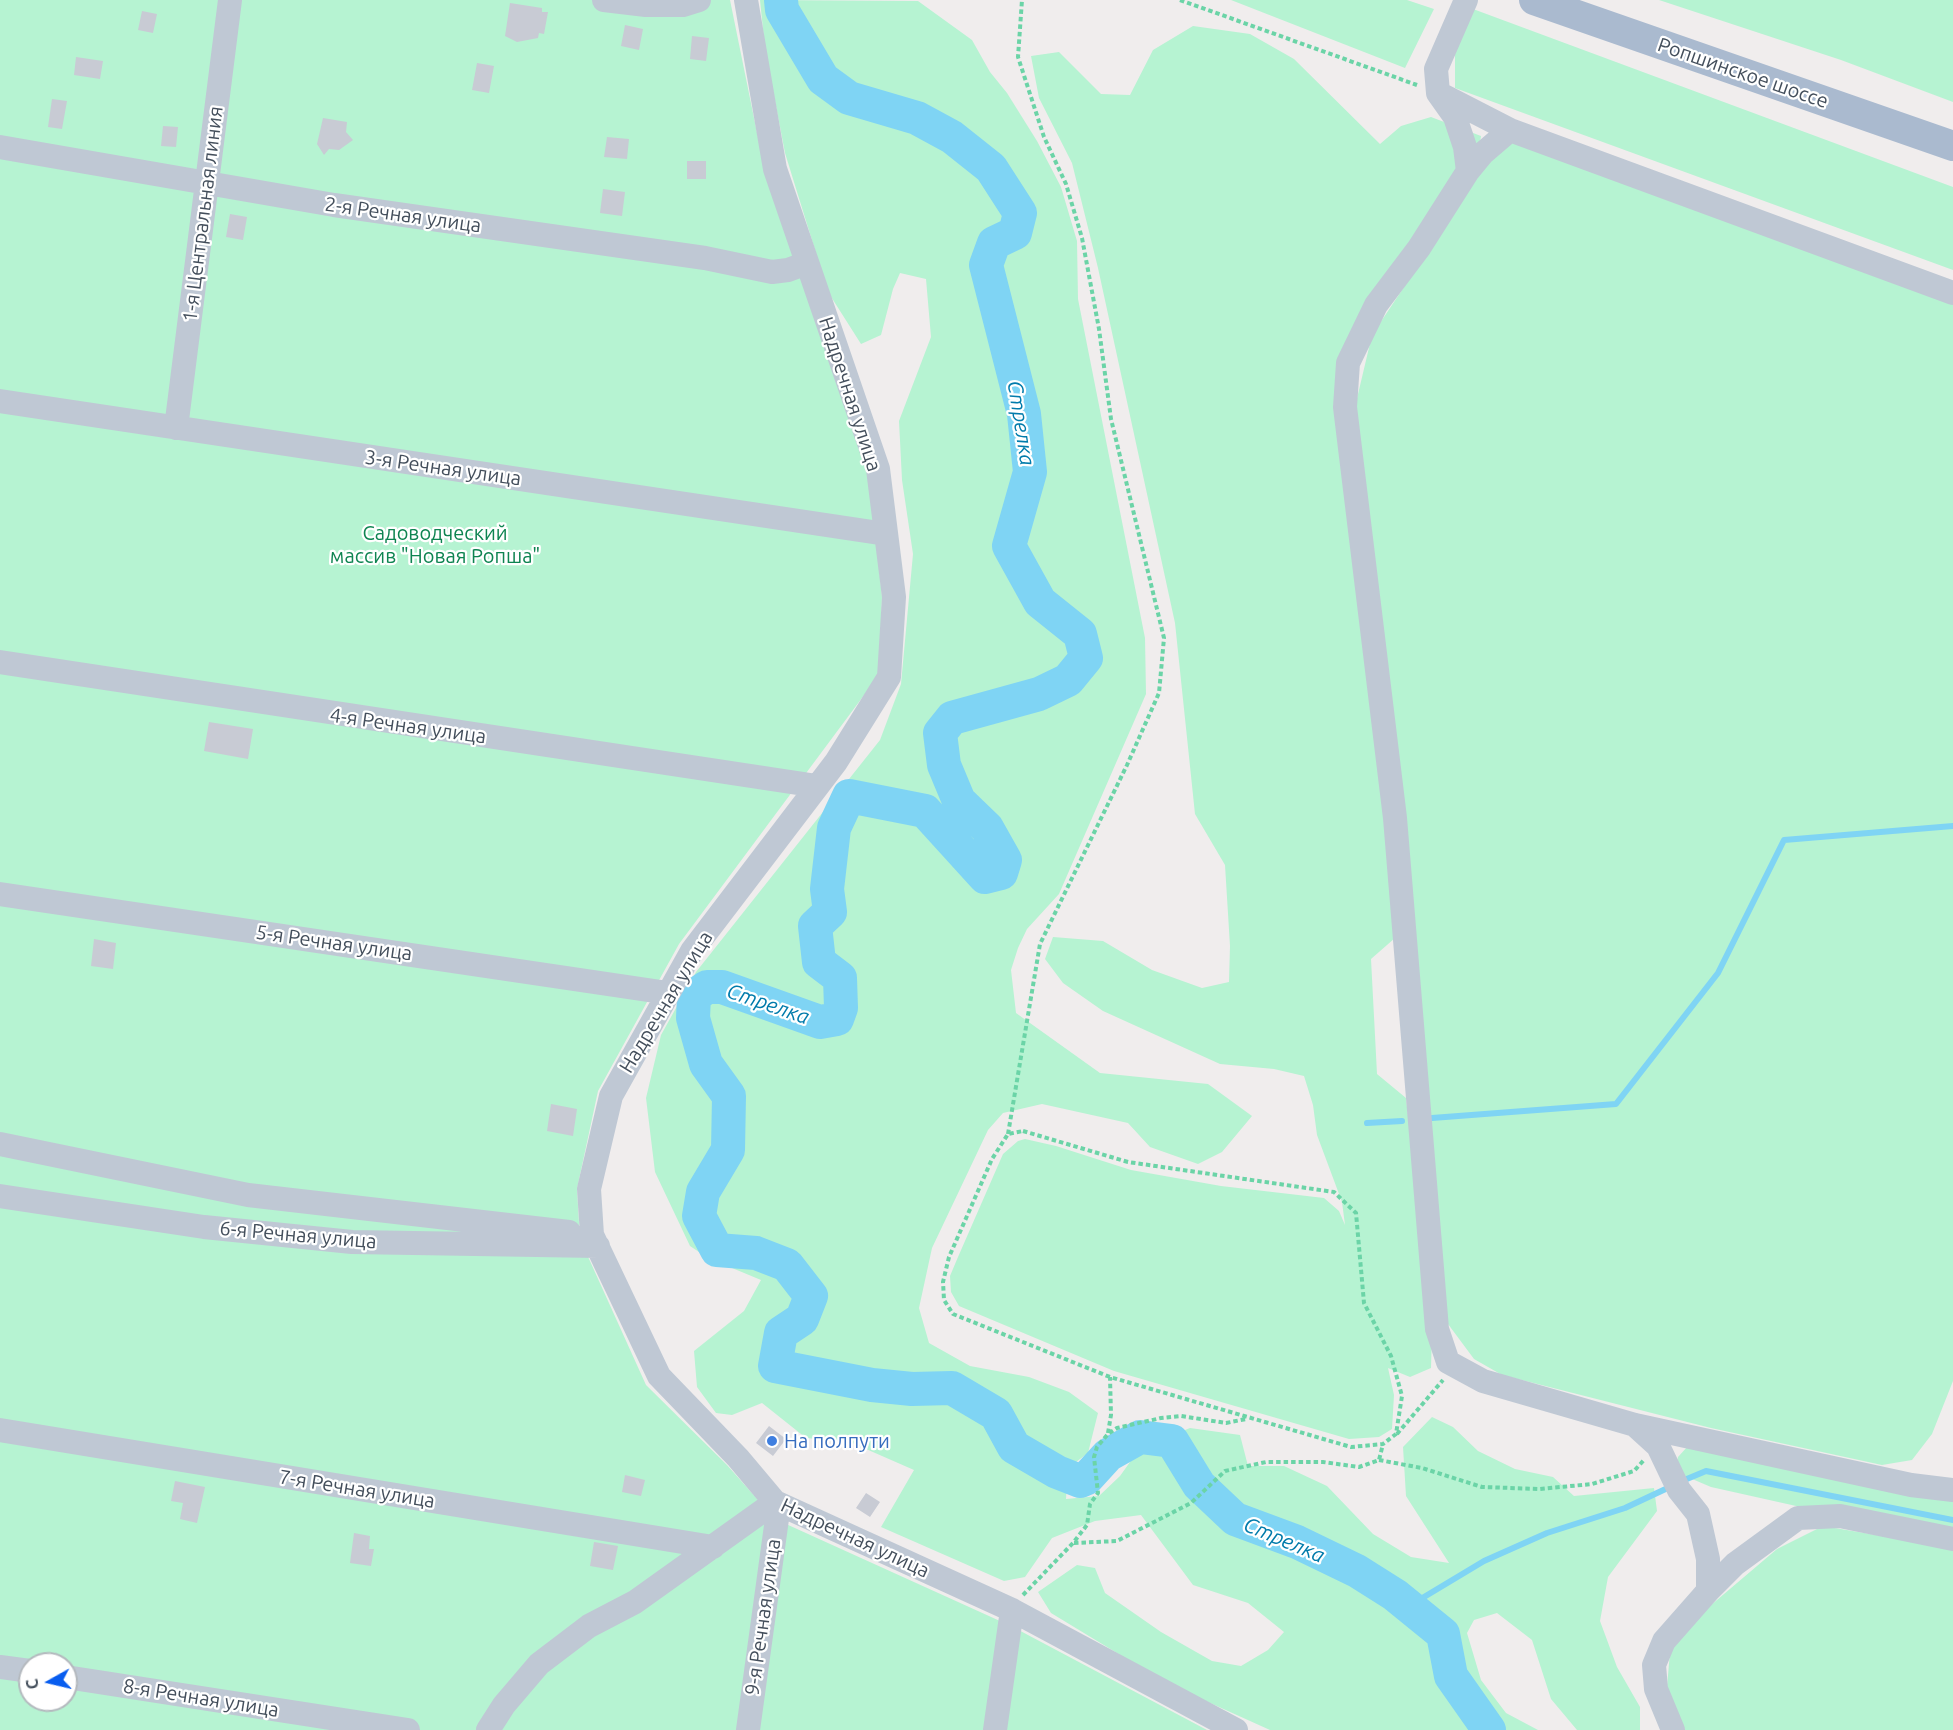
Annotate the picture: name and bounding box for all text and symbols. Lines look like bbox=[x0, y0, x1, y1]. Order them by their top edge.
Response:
street label: Ропшинское шоссе bbox=[1655, 33, 1831, 113]
street label: 1-я Центральная линия bbox=[178, 105, 228, 323]
street label: 2-я Речная улица bbox=[323, 192, 483, 238]
street label: Надречная улица bbox=[814, 314, 886, 474]
water label: Стрелка bbox=[1002, 379, 1040, 467]
street label: 3-я Речная улица bbox=[363, 445, 523, 491]
park label: Садоводческий массив "Новая Ропша" bbox=[330, 521, 540, 568]
street label: 4-я Речная улица bbox=[328, 703, 488, 749]
street label: 5-я Речная улица bbox=[254, 920, 414, 966]
street label: Надречная улица bbox=[614, 927, 718, 1077]
water label: Стрелка bbox=[723, 978, 813, 1030]
street label: 6-я Речная улица bbox=[218, 1216, 378, 1254]
place label: На полпути bbox=[784, 1429, 890, 1453]
marker: На полпути bbox=[765, 1434, 779, 1448]
street label: 7-я Речная улица bbox=[277, 1465, 437, 1513]
street label: Надречная улица bbox=[777, 1493, 933, 1583]
water label: Стрелка bbox=[1240, 1512, 1328, 1568]
street label: 9-я Речная улица bbox=[740, 1537, 786, 1697]
north arrow bbox=[18, 1652, 78, 1712]
street label: 8-я Речная улица bbox=[121, 1674, 281, 1722]
text: С bbox=[23, 1678, 42, 1691]

